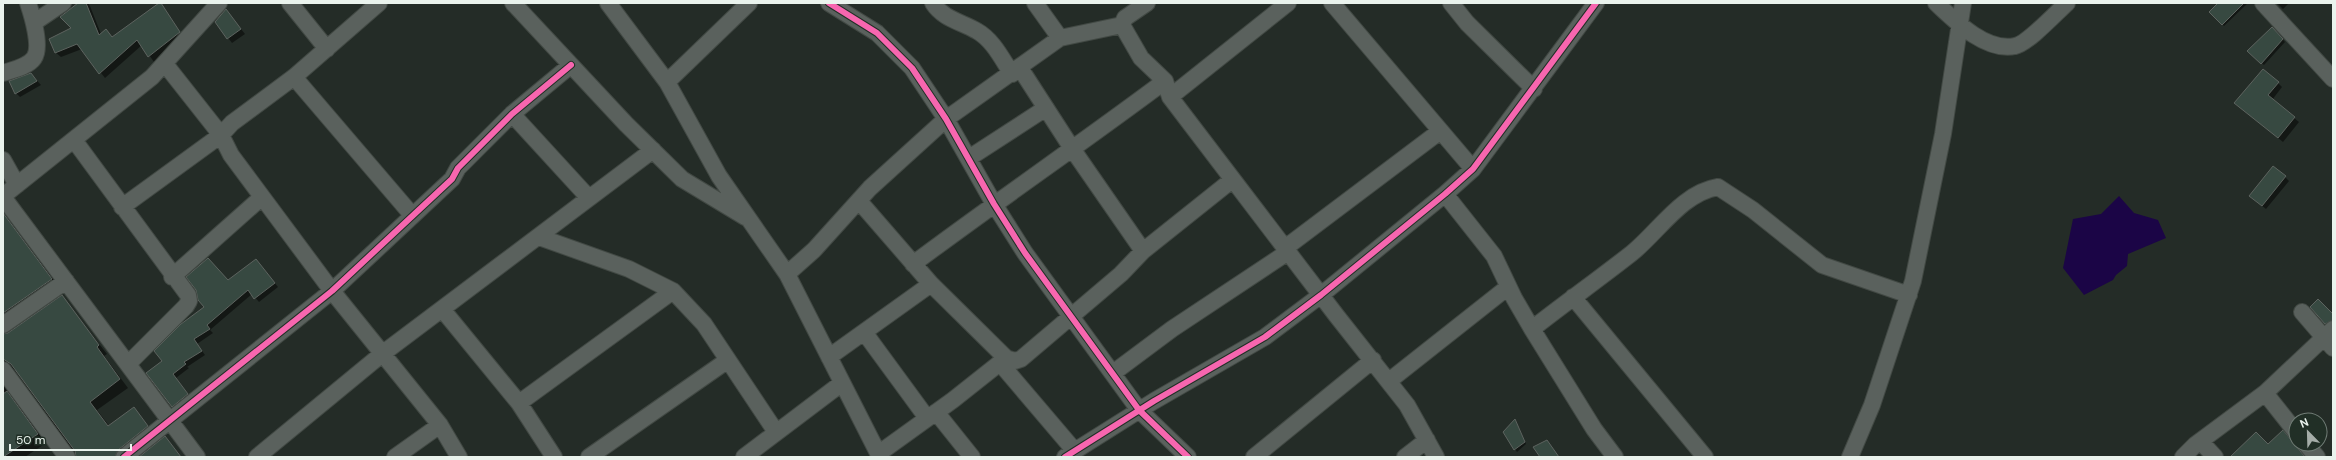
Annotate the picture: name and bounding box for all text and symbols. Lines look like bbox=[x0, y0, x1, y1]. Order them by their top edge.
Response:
north arrow bbox=[2288, 412, 2328, 452]
text: N bbox=[2298, 415, 2311, 431]
scale bar bbox=[10, 426, 131, 452]
text: 50 m bbox=[16, 432, 45, 448]

